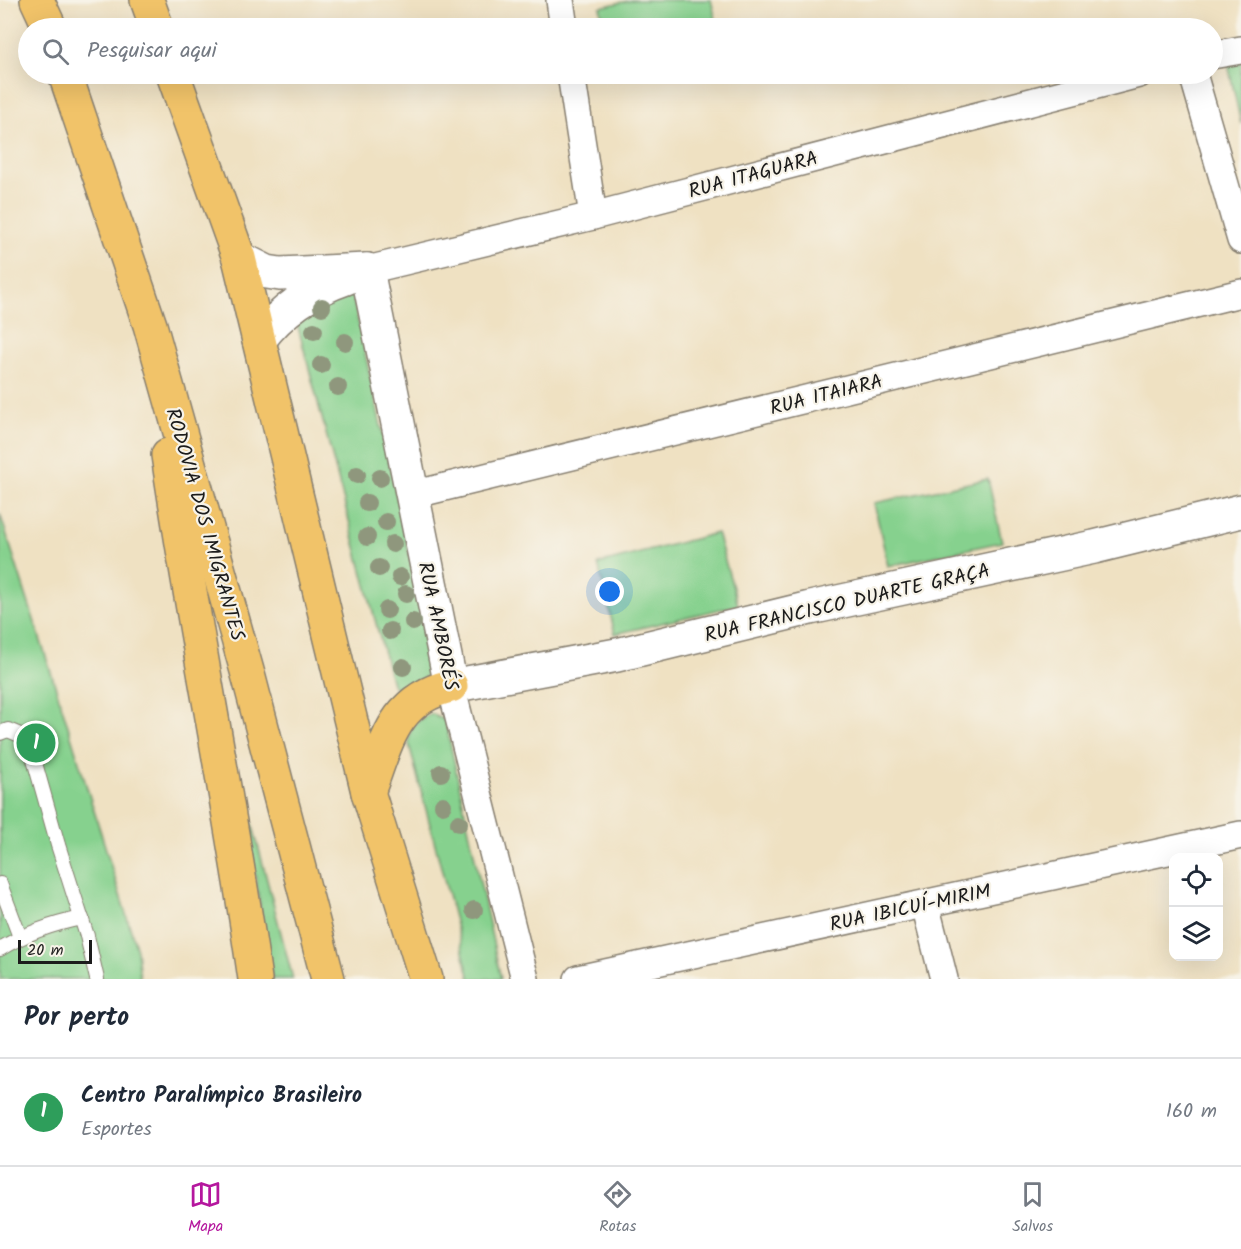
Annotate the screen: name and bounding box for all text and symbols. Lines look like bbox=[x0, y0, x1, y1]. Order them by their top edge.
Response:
search box bbox=[18, 18, 1223, 84]
text: Pesquisar aqui bbox=[87, 34, 217, 69]
icon: search bbox=[39, 35, 72, 68]
street label: RUA ITAGUARA bbox=[685, 143, 822, 209]
street label: RUA ITAIARA bbox=[767, 366, 886, 425]
street label: RODOVIA DOS IMIGRANTES bbox=[156, 404, 253, 645]
street label: RUA FRANCISCO DUARTE GRAÇA bbox=[702, 556, 993, 652]
street label: RUA AMBORÉS bbox=[408, 559, 466, 694]
your location bbox=[595, 577, 624, 606]
pin: 1 bbox=[16, 720, 56, 766]
map controls bbox=[1169, 853, 1223, 961]
button: locate bbox=[1169, 853, 1223, 907]
street label: RUA IBICUÍ-MIRIM bbox=[827, 876, 994, 942]
button: layers bbox=[1169, 907, 1223, 961]
scale bar bbox=[18, 937, 92, 964]
text: 20 m bbox=[27, 938, 63, 963]
text: Por perto bbox=[24, 997, 129, 1039]
text: Centro Paralímpico Brasileiro bbox=[81, 1079, 362, 1114]
text: 1 bbox=[40, 1096, 47, 1128]
text: 160 m bbox=[1166, 1096, 1217, 1128]
text: Esportes bbox=[81, 1114, 152, 1146]
tab: Mapa bbox=[188, 1178, 223, 1239]
tab: Rotas bbox=[599, 1178, 636, 1239]
tab: Salvos bbox=[1012, 1178, 1053, 1239]

